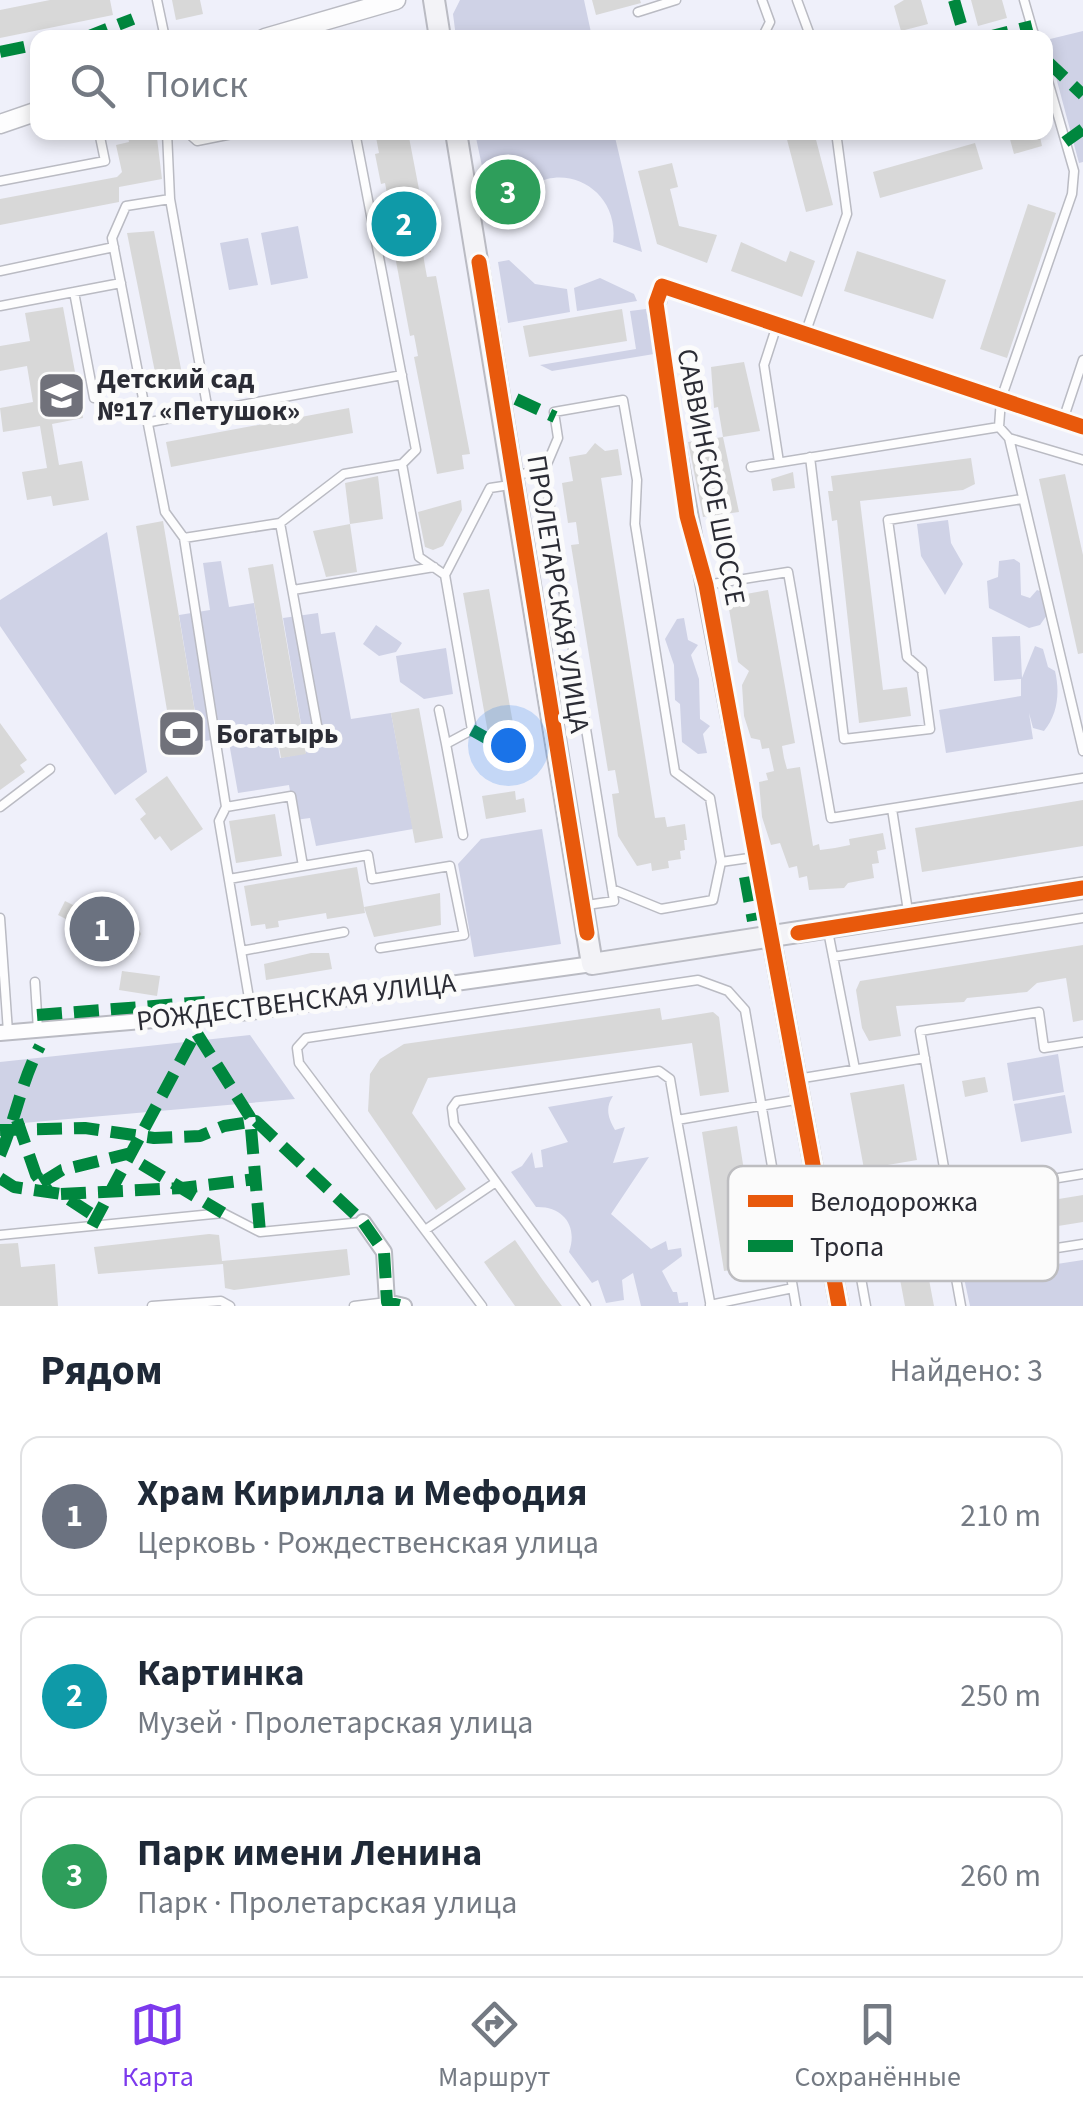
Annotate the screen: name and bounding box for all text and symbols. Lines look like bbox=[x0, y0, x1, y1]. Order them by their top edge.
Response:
search box bbox=[30, 30, 1053, 140]
icon: search bbox=[65, 58, 120, 113]
text: Поиск bbox=[145, 58, 248, 112]
pin: 3 bbox=[476, 154, 540, 230]
pin: 2 bbox=[372, 186, 436, 262]
street label: САВВИНСКОЕ ШОССЕ bbox=[666, 345, 756, 609]
place label: Детский сад №17 «Петушок» bbox=[97, 359, 300, 431]
school or university icon: Детский сад №17 «Петушок» bbox=[36, 369, 88, 421]
street label: ПРОЛЕТАРСКАЯ УЛИЦА bbox=[516, 452, 600, 736]
sports icon: Богатырь bbox=[155, 708, 207, 760]
place label: Богатырь bbox=[216, 714, 339, 754]
your location bbox=[483, 720, 534, 771]
pin: 1 bbox=[70, 892, 134, 966]
street label: РОЖДЕСТВЕНСКАЯ УЛИЦА bbox=[134, 962, 459, 1041]
legend bbox=[728, 1166, 1058, 1281]
text: Велодорожка bbox=[810, 1182, 978, 1222]
text: Тропа bbox=[810, 1227, 884, 1267]
text: Рядом bbox=[40, 1341, 163, 1401]
text: Найдено: 3 bbox=[889, 1348, 1043, 1394]
text: Храм Кирилла и Мефодия bbox=[137, 1466, 587, 1520]
text: 1 bbox=[66, 1493, 83, 1539]
text: 210 m bbox=[960, 1493, 1041, 1539]
text: Церковь · Рождественская улица bbox=[137, 1520, 599, 1566]
text: Картинка bbox=[137, 1646, 305, 1700]
text: 2 bbox=[66, 1673, 83, 1719]
text: 250 m bbox=[960, 1673, 1041, 1719]
text: Музей · Пролетарская улица bbox=[137, 1700, 533, 1746]
text: Парк имени Ленина bbox=[137, 1826, 482, 1880]
text: 3 bbox=[66, 1853, 83, 1899]
text: 260 m bbox=[960, 1853, 1041, 1899]
text: Парк · Пролетарская улица bbox=[137, 1880, 517, 1926]
tab: Карта bbox=[122, 1997, 194, 2097]
tab: Маршрут bbox=[438, 1997, 550, 2097]
tab: Сохранённые bbox=[795, 1997, 961, 2097]

